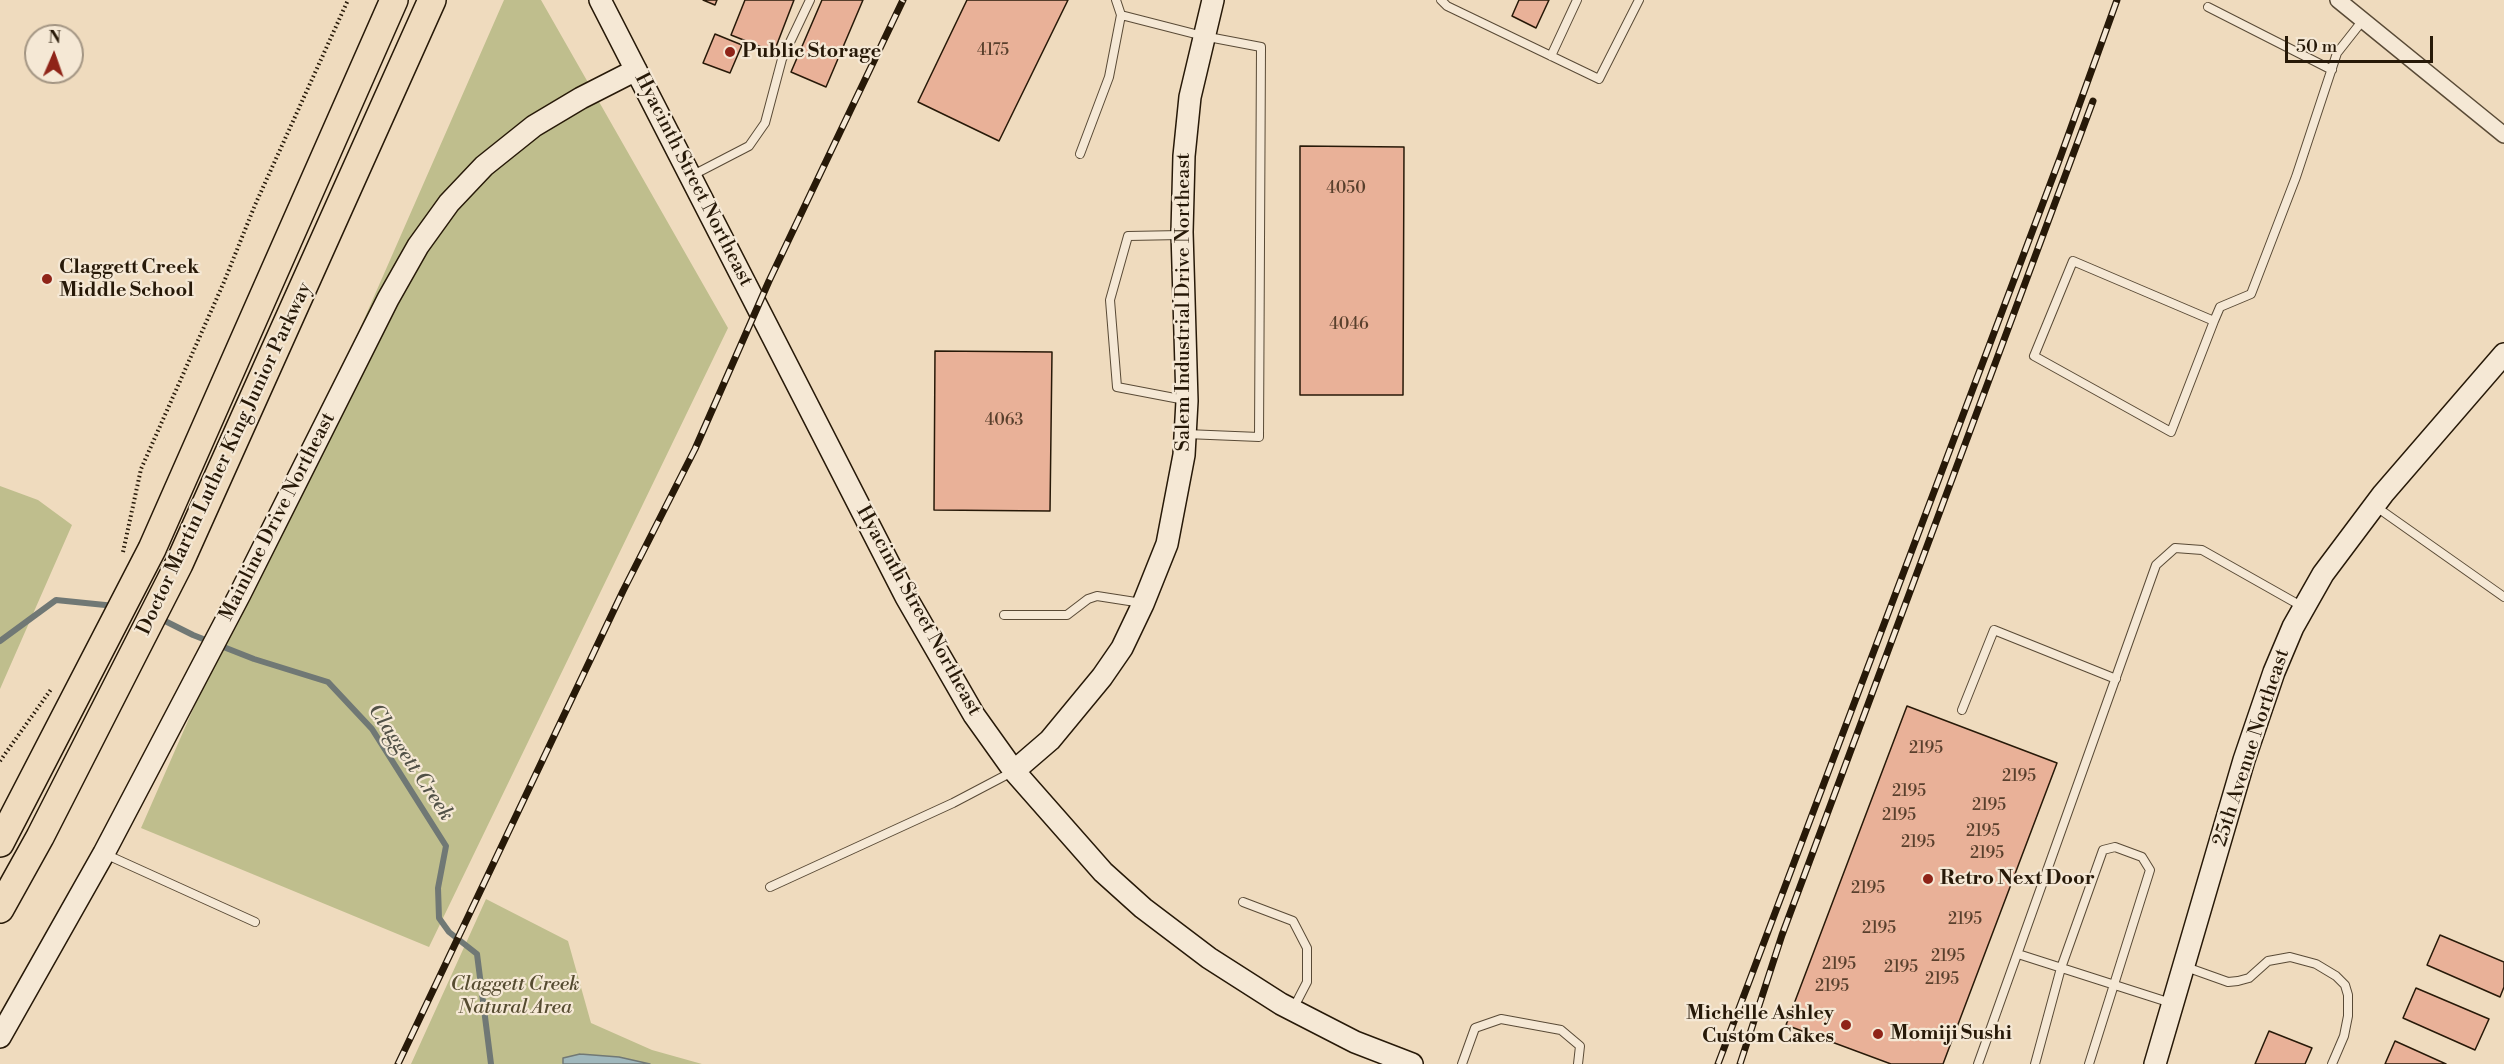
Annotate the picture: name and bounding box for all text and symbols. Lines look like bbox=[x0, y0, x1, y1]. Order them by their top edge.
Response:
north arrow bbox=[24, 24, 84, 84]
scale bar bbox=[2288, 24, 2436, 62]
text: N bbox=[48, 28, 61, 48]
text: 50 m bbox=[2296, 35, 2337, 58]
place label: Public Storage bbox=[742, 40, 881, 64]
house number: 4175 bbox=[977, 41, 1009, 61]
marker: Public Storage bbox=[723, 45, 737, 59]
street label: Hyacinth Street Northeast bbox=[629, 69, 757, 291]
street label: Salem Industrial Drive Northeast bbox=[1172, 153, 1196, 451]
house number: 4050 bbox=[1326, 179, 1366, 199]
place label: Claggett Creek Middle School bbox=[59, 256, 199, 303]
marker: Claggett Creek Middle School bbox=[40, 272, 54, 286]
street label: Doctor Martin Luther King Junior Parkway bbox=[132, 279, 318, 639]
house number: 4046 bbox=[1329, 315, 1369, 335]
street label: Mainline Drive Northeast bbox=[215, 409, 341, 625]
house number: 4063 bbox=[985, 411, 1023, 431]
street label: Hyacinth Street Northeast bbox=[850, 502, 986, 720]
street label: 25th Avenue Northeast bbox=[2209, 646, 2295, 850]
water label: Claggett Creek bbox=[362, 700, 458, 826]
house number: 2195 bbox=[1909, 739, 1943, 759]
house number: 2195 bbox=[2002, 767, 2036, 787]
house number: 2195 bbox=[1892, 782, 1926, 802]
house number: 2195 bbox=[1972, 796, 2006, 816]
house number: 2195 bbox=[1882, 806, 1916, 826]
house number: 2195 bbox=[1966, 822, 2000, 842]
house number: 2195 bbox=[1901, 833, 1935, 853]
house number: 2195 bbox=[1970, 844, 2004, 864]
place label: Retro Next Door bbox=[1940, 867, 2095, 891]
marker: Retro Next Door bbox=[1921, 872, 1935, 886]
house number: 2195 bbox=[1851, 879, 1885, 899]
house number: 2195 bbox=[1948, 910, 1982, 930]
house number: 2195 bbox=[1862, 919, 1896, 939]
house number: 2195 bbox=[1931, 947, 1965, 967]
house number: 2195 bbox=[1822, 955, 1856, 975]
house number: 2195 bbox=[1884, 958, 1918, 978]
house number: 2195 bbox=[1925, 970, 1959, 990]
park label: Claggett Creek Natural Area bbox=[450, 973, 580, 1020]
house number: 2195 bbox=[1815, 977, 1849, 997]
place label: Michelle Ashley Custom Cakes bbox=[1686, 1002, 1834, 1049]
marker: Michelle Ashley Custom Cakes bbox=[1839, 1018, 1853, 1032]
place label: Momiji Sushi bbox=[1890, 1022, 2012, 1046]
marker: Momiji Sushi bbox=[1871, 1027, 1885, 1041]

